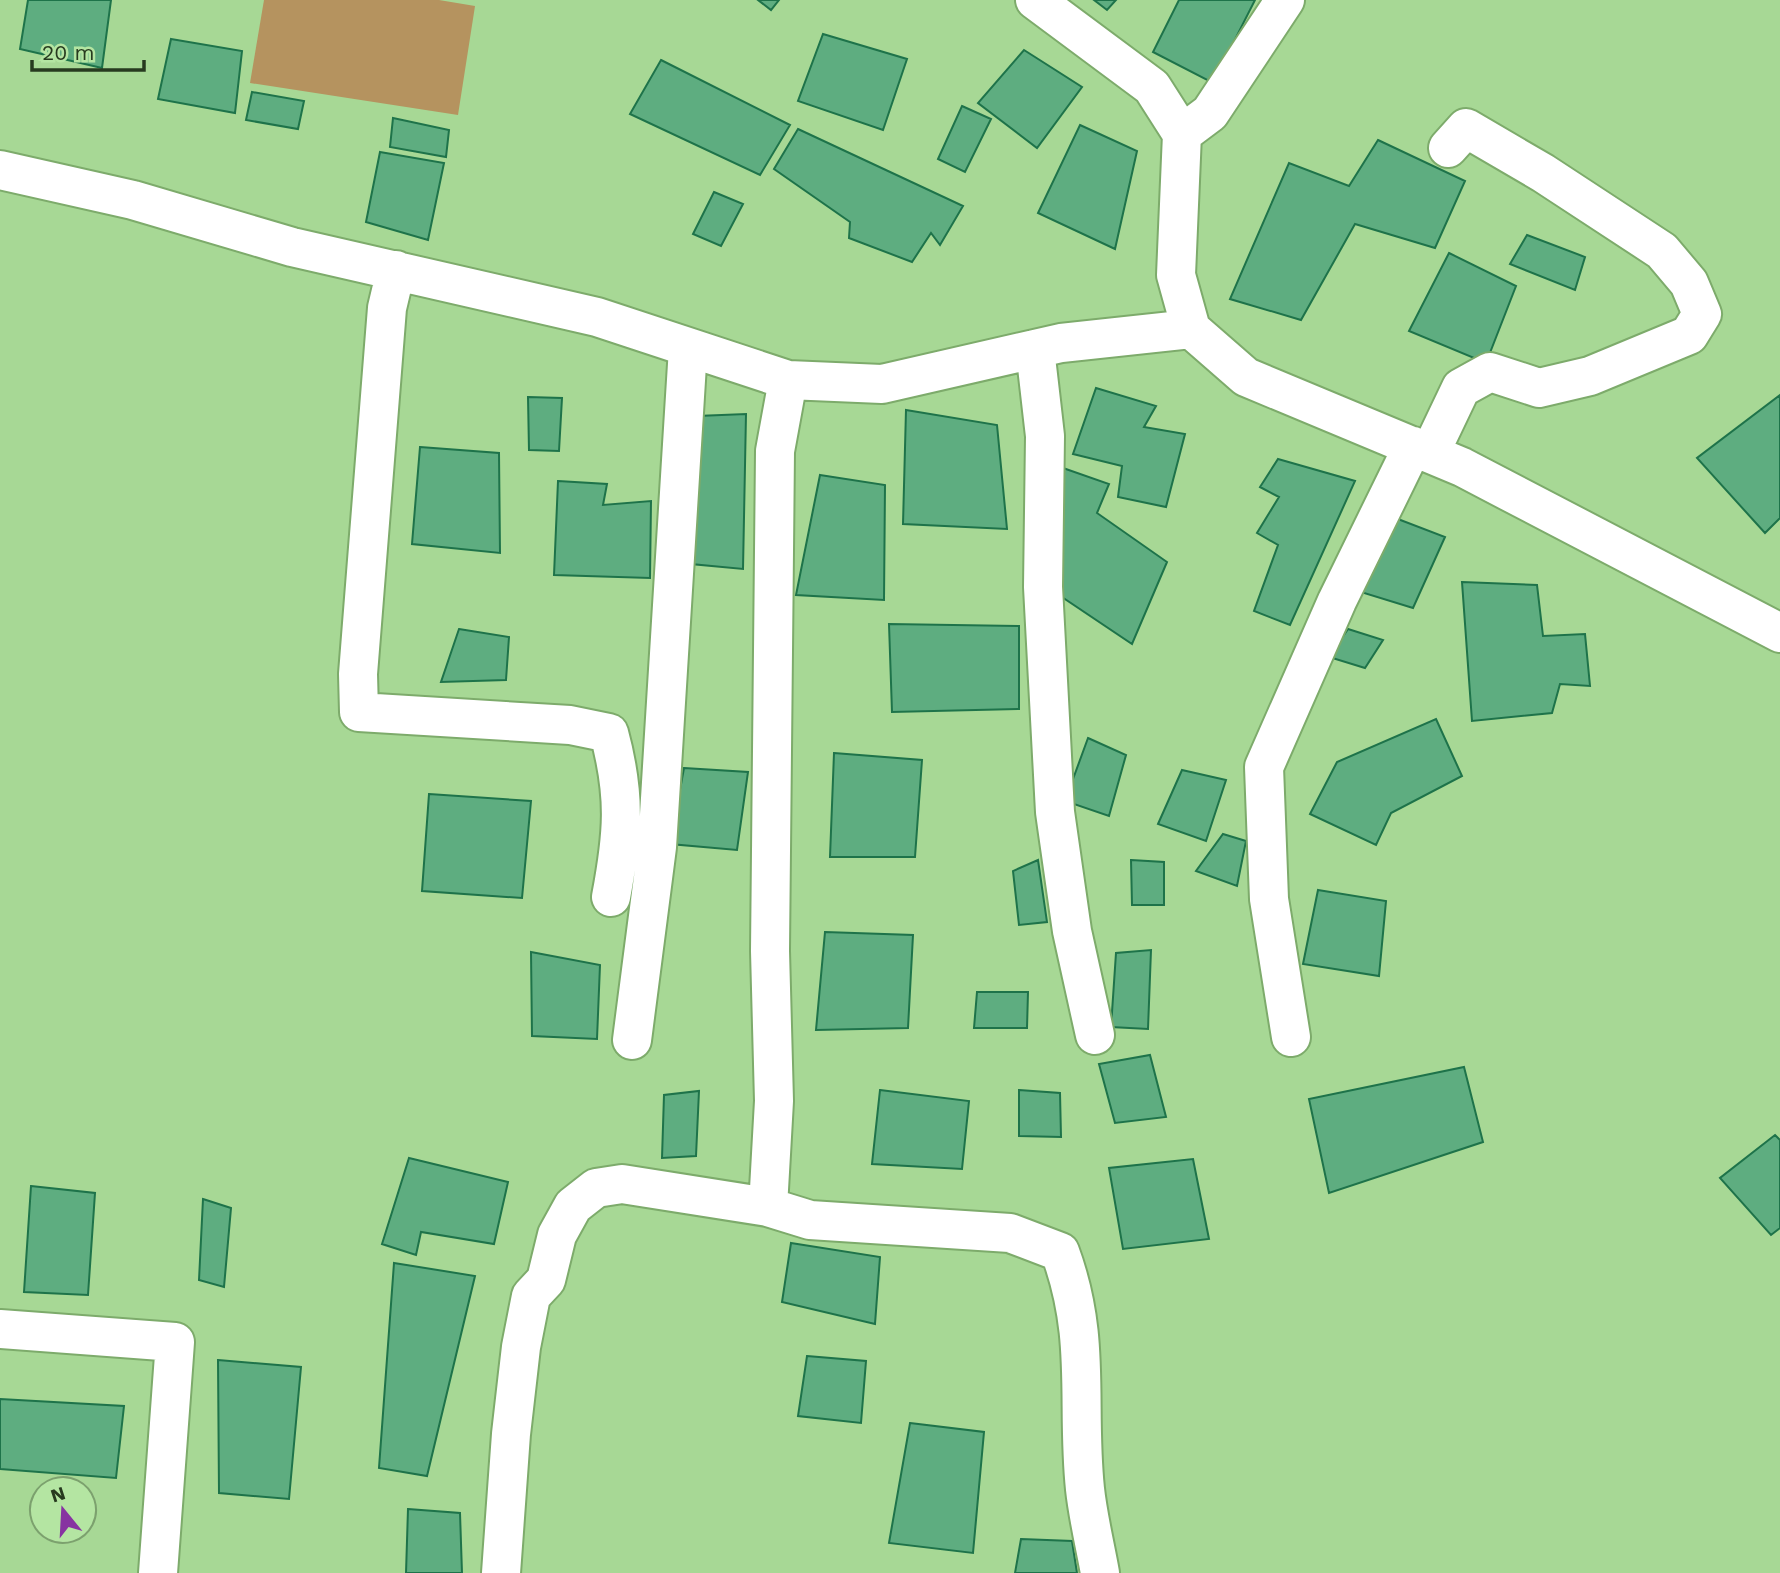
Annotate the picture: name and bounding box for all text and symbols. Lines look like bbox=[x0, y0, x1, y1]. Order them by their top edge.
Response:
scale bar bbox=[32, 28, 144, 72]
text: 20 m bbox=[42, 40, 94, 65]
north arrow bbox=[28, 1475, 98, 1545]
text: N bbox=[48, 1481, 68, 1507]

